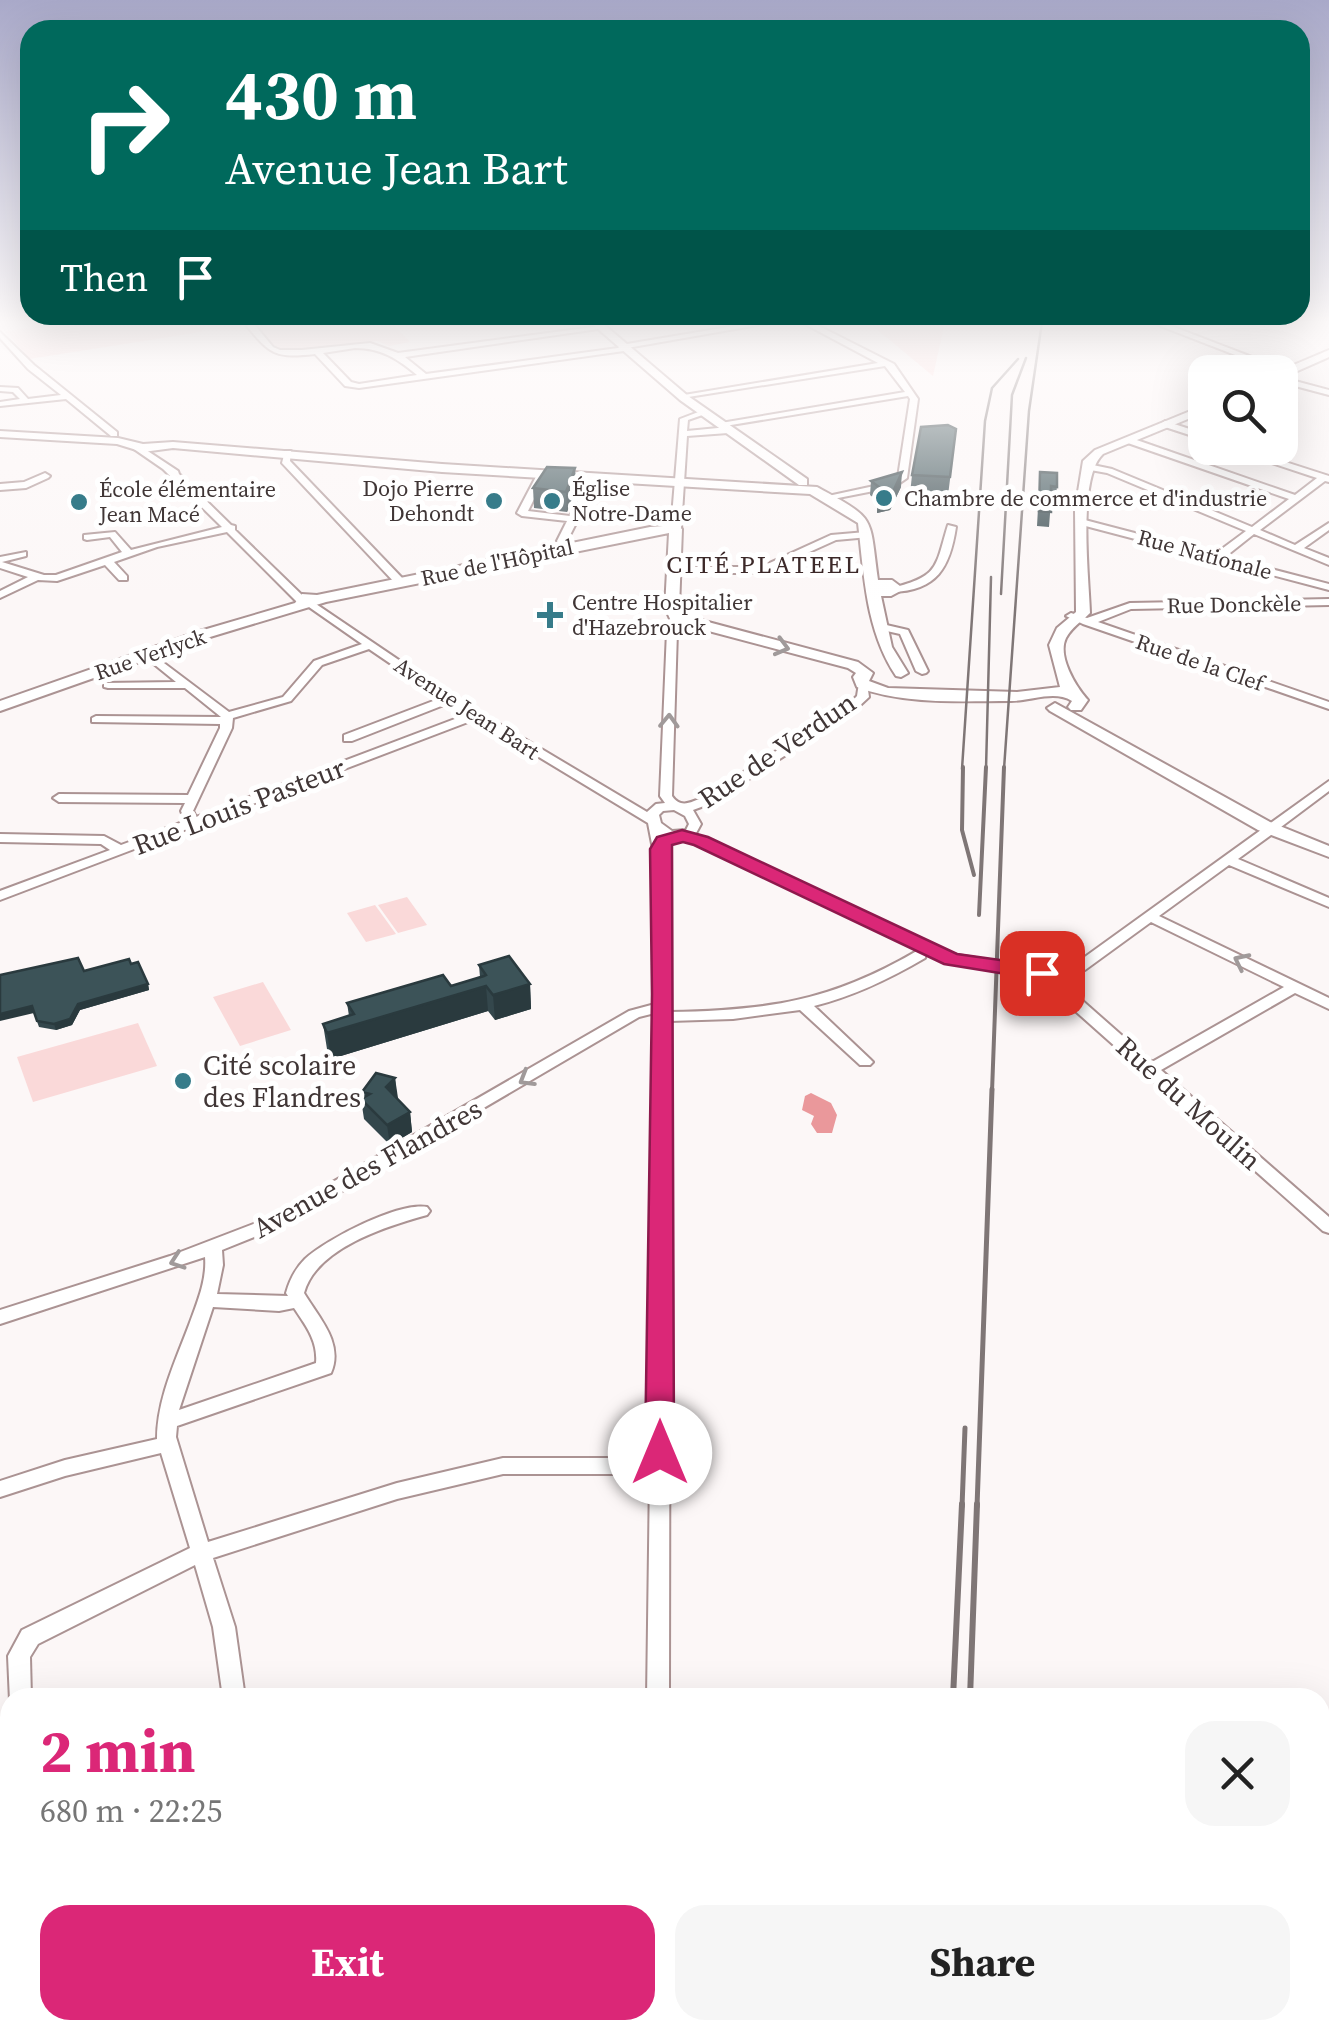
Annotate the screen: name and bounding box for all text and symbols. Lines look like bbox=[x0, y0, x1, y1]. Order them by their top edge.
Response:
text: 430 m bbox=[225, 46, 417, 142]
icon: right bbox=[60, 60, 190, 190]
text: Avenue Jean Bart bbox=[225, 137, 568, 199]
icon: arrive bbox=[168, 250, 223, 305]
text: Then bbox=[60, 252, 148, 304]
map controls bbox=[1188, 355, 1298, 465]
button: search bbox=[1188, 355, 1298, 465]
place label: Dojo Pierre Dehondt bbox=[362, 473, 475, 528]
place label: Église Notre-Dame bbox=[572, 473, 692, 528]
place label: École élémentaire Jean Macé bbox=[98, 474, 276, 529]
place label: Chambre de commerce et d'industrie bbox=[904, 483, 1267, 513]
marker: Chambre de commerce et d'industrie bbox=[873, 487, 895, 509]
marker: Dojo Pierre Dehondt bbox=[483, 490, 505, 512]
marker: Église Notre-Dame bbox=[541, 490, 563, 512]
marker: École élémentaire Jean Macé bbox=[68, 491, 90, 513]
street label: Rue Nationale bbox=[1134, 522, 1276, 586]
street label: Rue de l'Hôpital bbox=[418, 531, 576, 593]
district label: CITÉ PLATEEL bbox=[666, 547, 862, 581]
place label: Centre Hospitalier d'Hazebrouck bbox=[572, 587, 753, 642]
street label: Rue Donckèle bbox=[1166, 588, 1302, 620]
marker: Centre Hospitalier d'Hazebrouck bbox=[537, 602, 563, 628]
street label: Rue Verlyck bbox=[90, 621, 210, 687]
street label: Rue de la Clef bbox=[1132, 626, 1270, 699]
one-way arrow bbox=[773, 635, 790, 656]
street label: Avenue Jean Bart bbox=[389, 650, 546, 767]
street label: Rue de Verdun bbox=[691, 683, 863, 817]
one-way arrow bbox=[658, 712, 679, 728]
street label: Rue Louis Pasteur bbox=[127, 748, 351, 864]
pin bbox=[1000, 931, 1085, 1016]
icon: arrive bbox=[1015, 946, 1070, 1001]
one-way arrow bbox=[1234, 954, 1252, 973]
street label: Rue du Moulin bbox=[1108, 1028, 1270, 1178]
place label: Cité scolaire des Flandres bbox=[203, 1046, 361, 1116]
one-way arrow bbox=[519, 1067, 537, 1086]
marker: Cité scolaire des Flandres bbox=[172, 1070, 194, 1092]
street label: Avenue des Flandres bbox=[246, 1089, 488, 1247]
one-way arrow bbox=[169, 1249, 186, 1270]
position arrow bbox=[608, 1401, 712, 1505]
text: 2 min bbox=[40, 1710, 196, 1792]
button: close bbox=[1185, 1721, 1290, 1826]
text: 680 m · 22:25 bbox=[40, 1789, 222, 1833]
button: Exit bbox=[40, 1905, 655, 2020]
button: Share bbox=[675, 1905, 1290, 2020]

